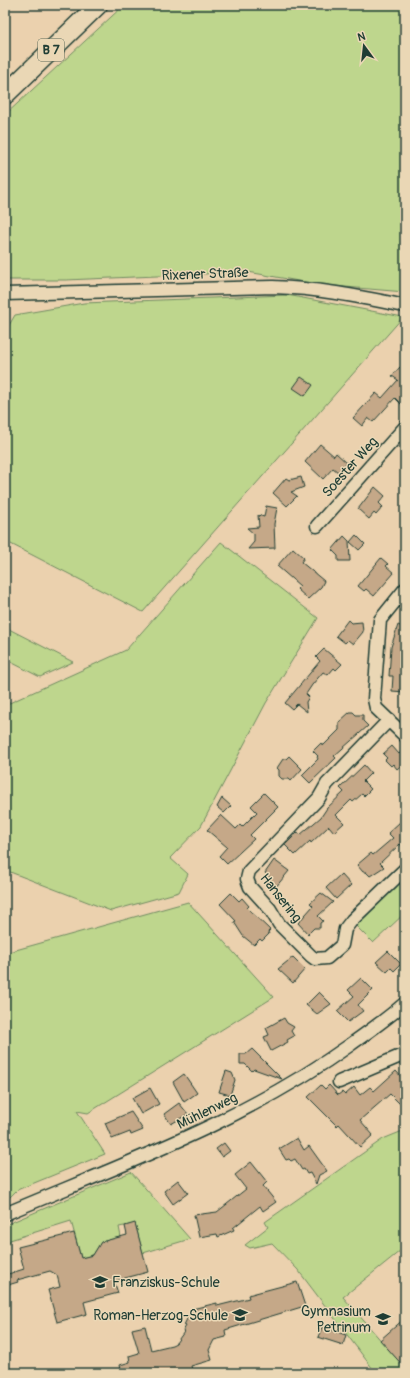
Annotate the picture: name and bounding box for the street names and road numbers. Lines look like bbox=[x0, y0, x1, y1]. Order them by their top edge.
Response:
road number: B 7 bbox=[38, 39, 64, 61]
street label: Rixener Straße bbox=[161, 264, 249, 284]
street label: Soester Weg bbox=[318, 433, 382, 501]
street label: Hansering bbox=[256, 870, 306, 926]
street label: Mühlenweg bbox=[174, 1089, 240, 1133]

